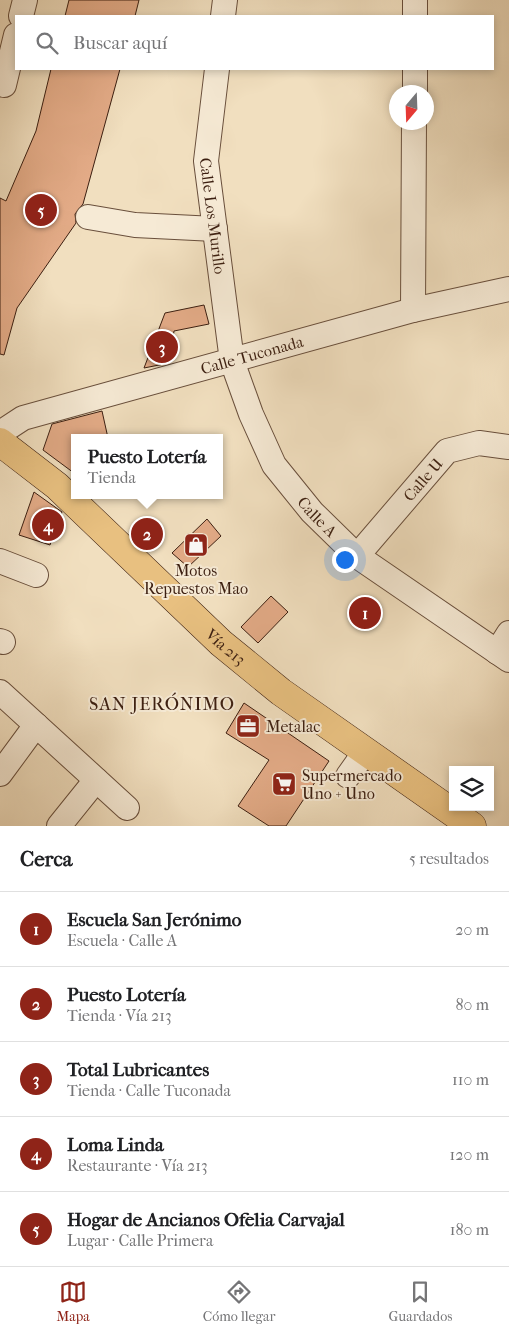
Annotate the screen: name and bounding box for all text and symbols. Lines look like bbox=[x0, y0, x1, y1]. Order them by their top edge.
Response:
search box bbox=[15, 15, 494, 70]
icon: search bbox=[33, 29, 61, 57]
text: Buscar aquí bbox=[73, 32, 167, 54]
north arrow bbox=[389, 85, 434, 130]
street label: Calle Los Murillo bbox=[196, 156, 230, 275]
pin: 5 bbox=[25, 191, 57, 229]
pin: 3 bbox=[146, 328, 178, 366]
street label: Calle Tuconada bbox=[199, 331, 306, 378]
popup bbox=[71, 434, 223, 499]
text: Puesto Lotería bbox=[88, 446, 206, 468]
street label: Calle U bbox=[399, 453, 447, 505]
text: Tienda bbox=[88, 468, 136, 487]
street label: Calle A bbox=[294, 493, 341, 541]
pin: 4 bbox=[32, 506, 64, 544]
pin: 2 bbox=[131, 515, 163, 553]
shop icon: Motos Repuestos Mao bbox=[183, 532, 209, 558]
your location bbox=[332, 547, 358, 573]
place label: Motos Repuestos Mao bbox=[144, 561, 248, 598]
pin: 1 bbox=[349, 594, 381, 632]
street label: Vía 213 bbox=[201, 624, 250, 669]
district label: SAN JERÓNIMO bbox=[89, 692, 235, 715]
office icon: Metalac bbox=[235, 713, 261, 739]
place label: Metalac bbox=[266, 717, 320, 736]
place label: Supermercado Uno + Uno bbox=[302, 766, 402, 803]
map controls bbox=[449, 766, 494, 811]
button: layers bbox=[449, 766, 494, 811]
supermarket icon: Supermercado Uno + Uno bbox=[271, 771, 297, 797]
text: Cerca bbox=[20, 847, 72, 871]
text: 5 resultados bbox=[409, 849, 489, 868]
text: Escuela San Jerónimo bbox=[67, 909, 241, 931]
text: 1 bbox=[33, 920, 39, 939]
text: 20 m bbox=[455, 920, 489, 939]
text: Escuela · Calle A bbox=[67, 931, 177, 950]
text: Puesto Lotería bbox=[67, 984, 186, 1006]
text: 2 bbox=[32, 995, 40, 1014]
text: 80 m bbox=[455, 995, 489, 1014]
text: Tienda · Vía 213 bbox=[67, 1006, 172, 1025]
text: Total Lubricantes bbox=[67, 1059, 209, 1081]
text: 3 bbox=[33, 1070, 39, 1089]
text: 110 m bbox=[452, 1070, 489, 1089]
text: Tienda · Calle Tuconada bbox=[67, 1081, 231, 1100]
text: Loma Linda bbox=[67, 1134, 164, 1156]
text: 4 bbox=[31, 1145, 41, 1164]
text: 120 m bbox=[450, 1145, 489, 1164]
text: Restaurante · Vía 213 bbox=[67, 1156, 208, 1175]
text: Hogar de Ancianos Ofelia Carvajal bbox=[67, 1209, 345, 1231]
text: 5 bbox=[33, 1220, 39, 1239]
text: 180 m bbox=[450, 1220, 489, 1239]
text: Lugar · Calle Primera bbox=[67, 1231, 213, 1250]
tab: Mapa bbox=[56, 1278, 90, 1325]
tab: Cómo llegar bbox=[203, 1278, 275, 1325]
tab: Guardados bbox=[388, 1278, 453, 1325]

